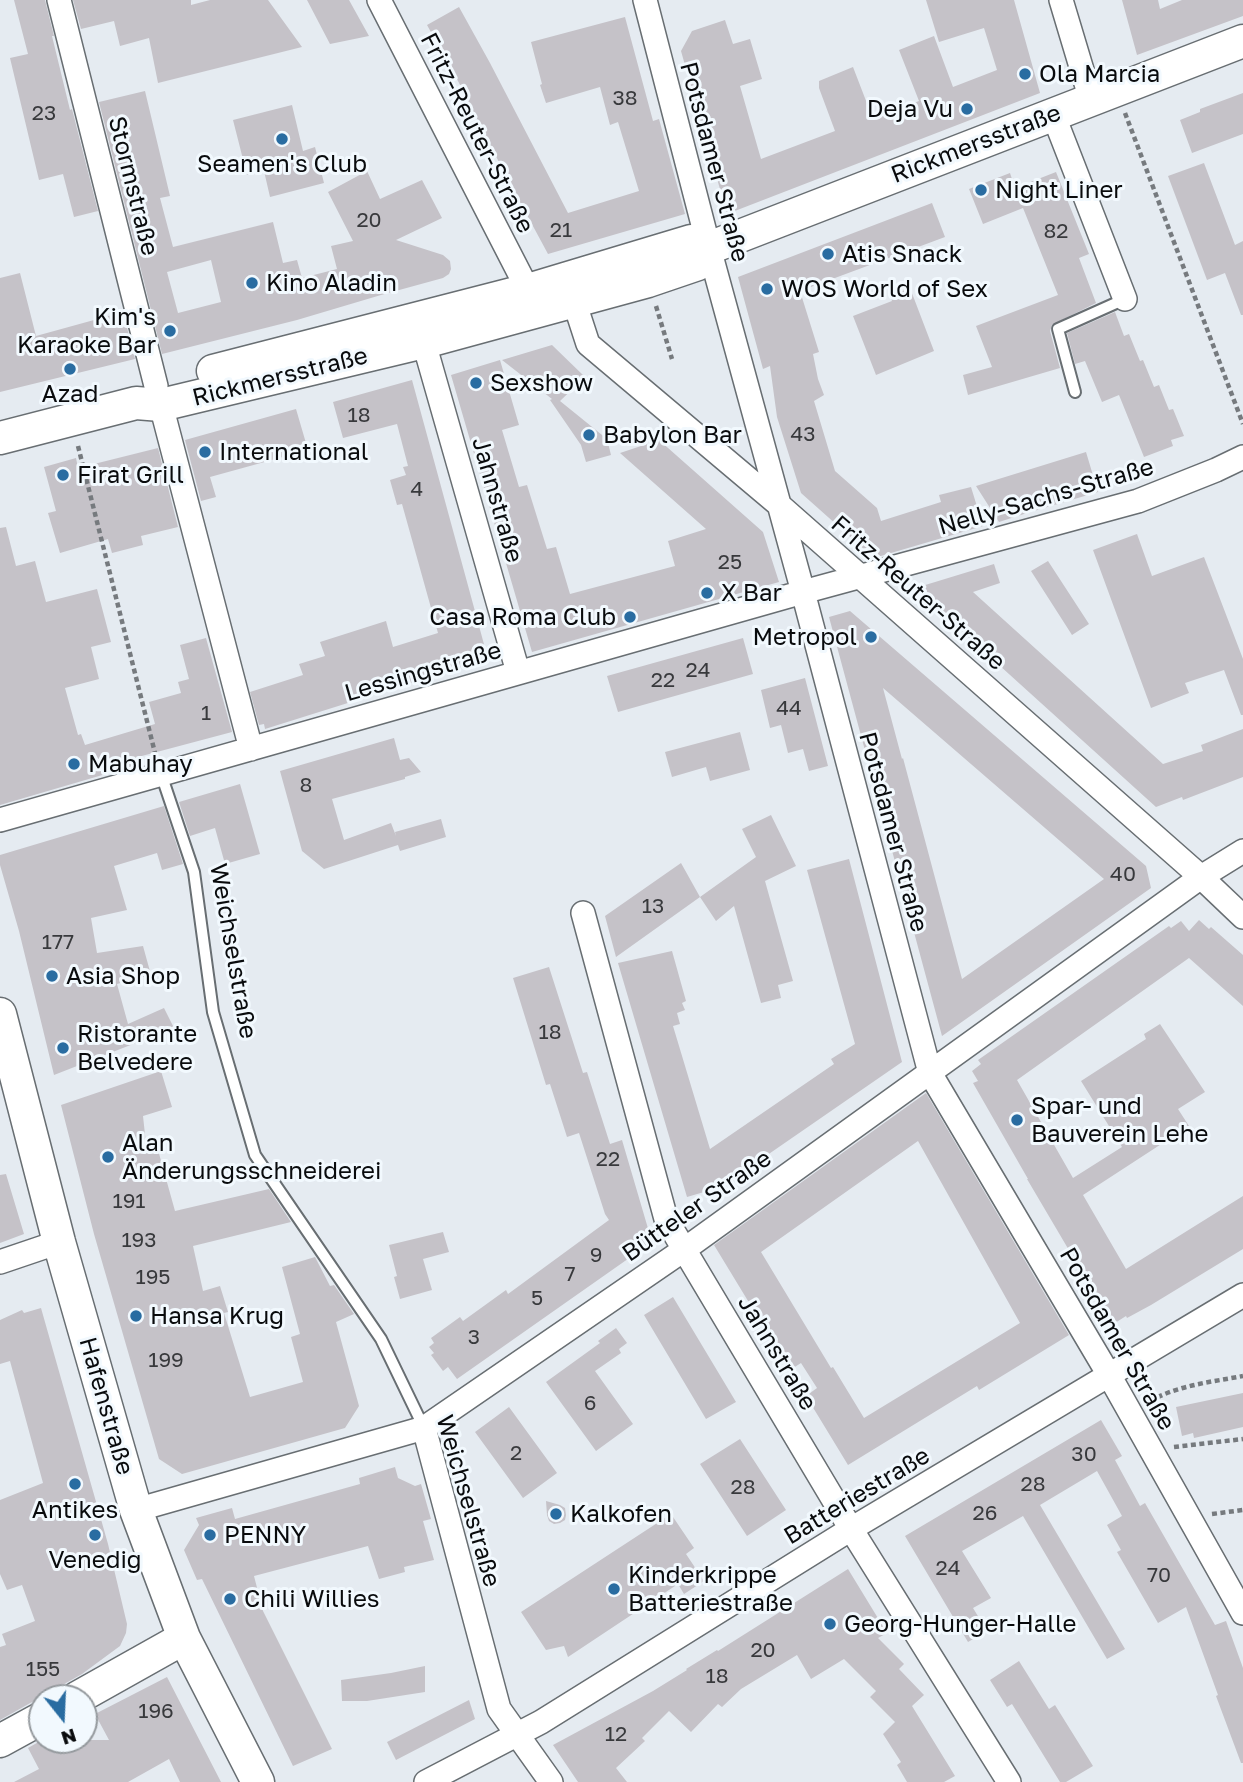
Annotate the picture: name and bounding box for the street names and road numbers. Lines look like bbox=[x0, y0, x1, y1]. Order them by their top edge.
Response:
street label: Fritz-Reuter-Straße bbox=[414, 28, 540, 238]
street label: Potsdamer Straße bbox=[673, 59, 755, 265]
street label: Rickmersstraße bbox=[887, 98, 1065, 190]
street label: Stormstraße bbox=[102, 113, 164, 259]
street label: Rickmersstraße bbox=[189, 341, 371, 413]
street label: Jahnstraße bbox=[465, 434, 529, 566]
street label: Nelly-Sachs-Straße bbox=[935, 452, 1157, 542]
street label: Fritz-Reuter-Straße bbox=[825, 510, 1011, 676]
street label: Lessingstraße bbox=[341, 636, 505, 708]
street label: Potsdamer Straße bbox=[852, 729, 934, 935]
street label: Weichselstraße bbox=[203, 861, 263, 1041]
street label: Bütteler Straße bbox=[617, 1144, 777, 1268]
street label: Potsdamer Straße bbox=[1053, 1243, 1181, 1435]
street label: Jahnstraße bbox=[731, 1290, 823, 1416]
street label: Hafenstraße bbox=[73, 1334, 139, 1478]
street label: Weichselstraße bbox=[430, 1412, 506, 1590]
street label: Batteriestraße bbox=[779, 1441, 935, 1551]

